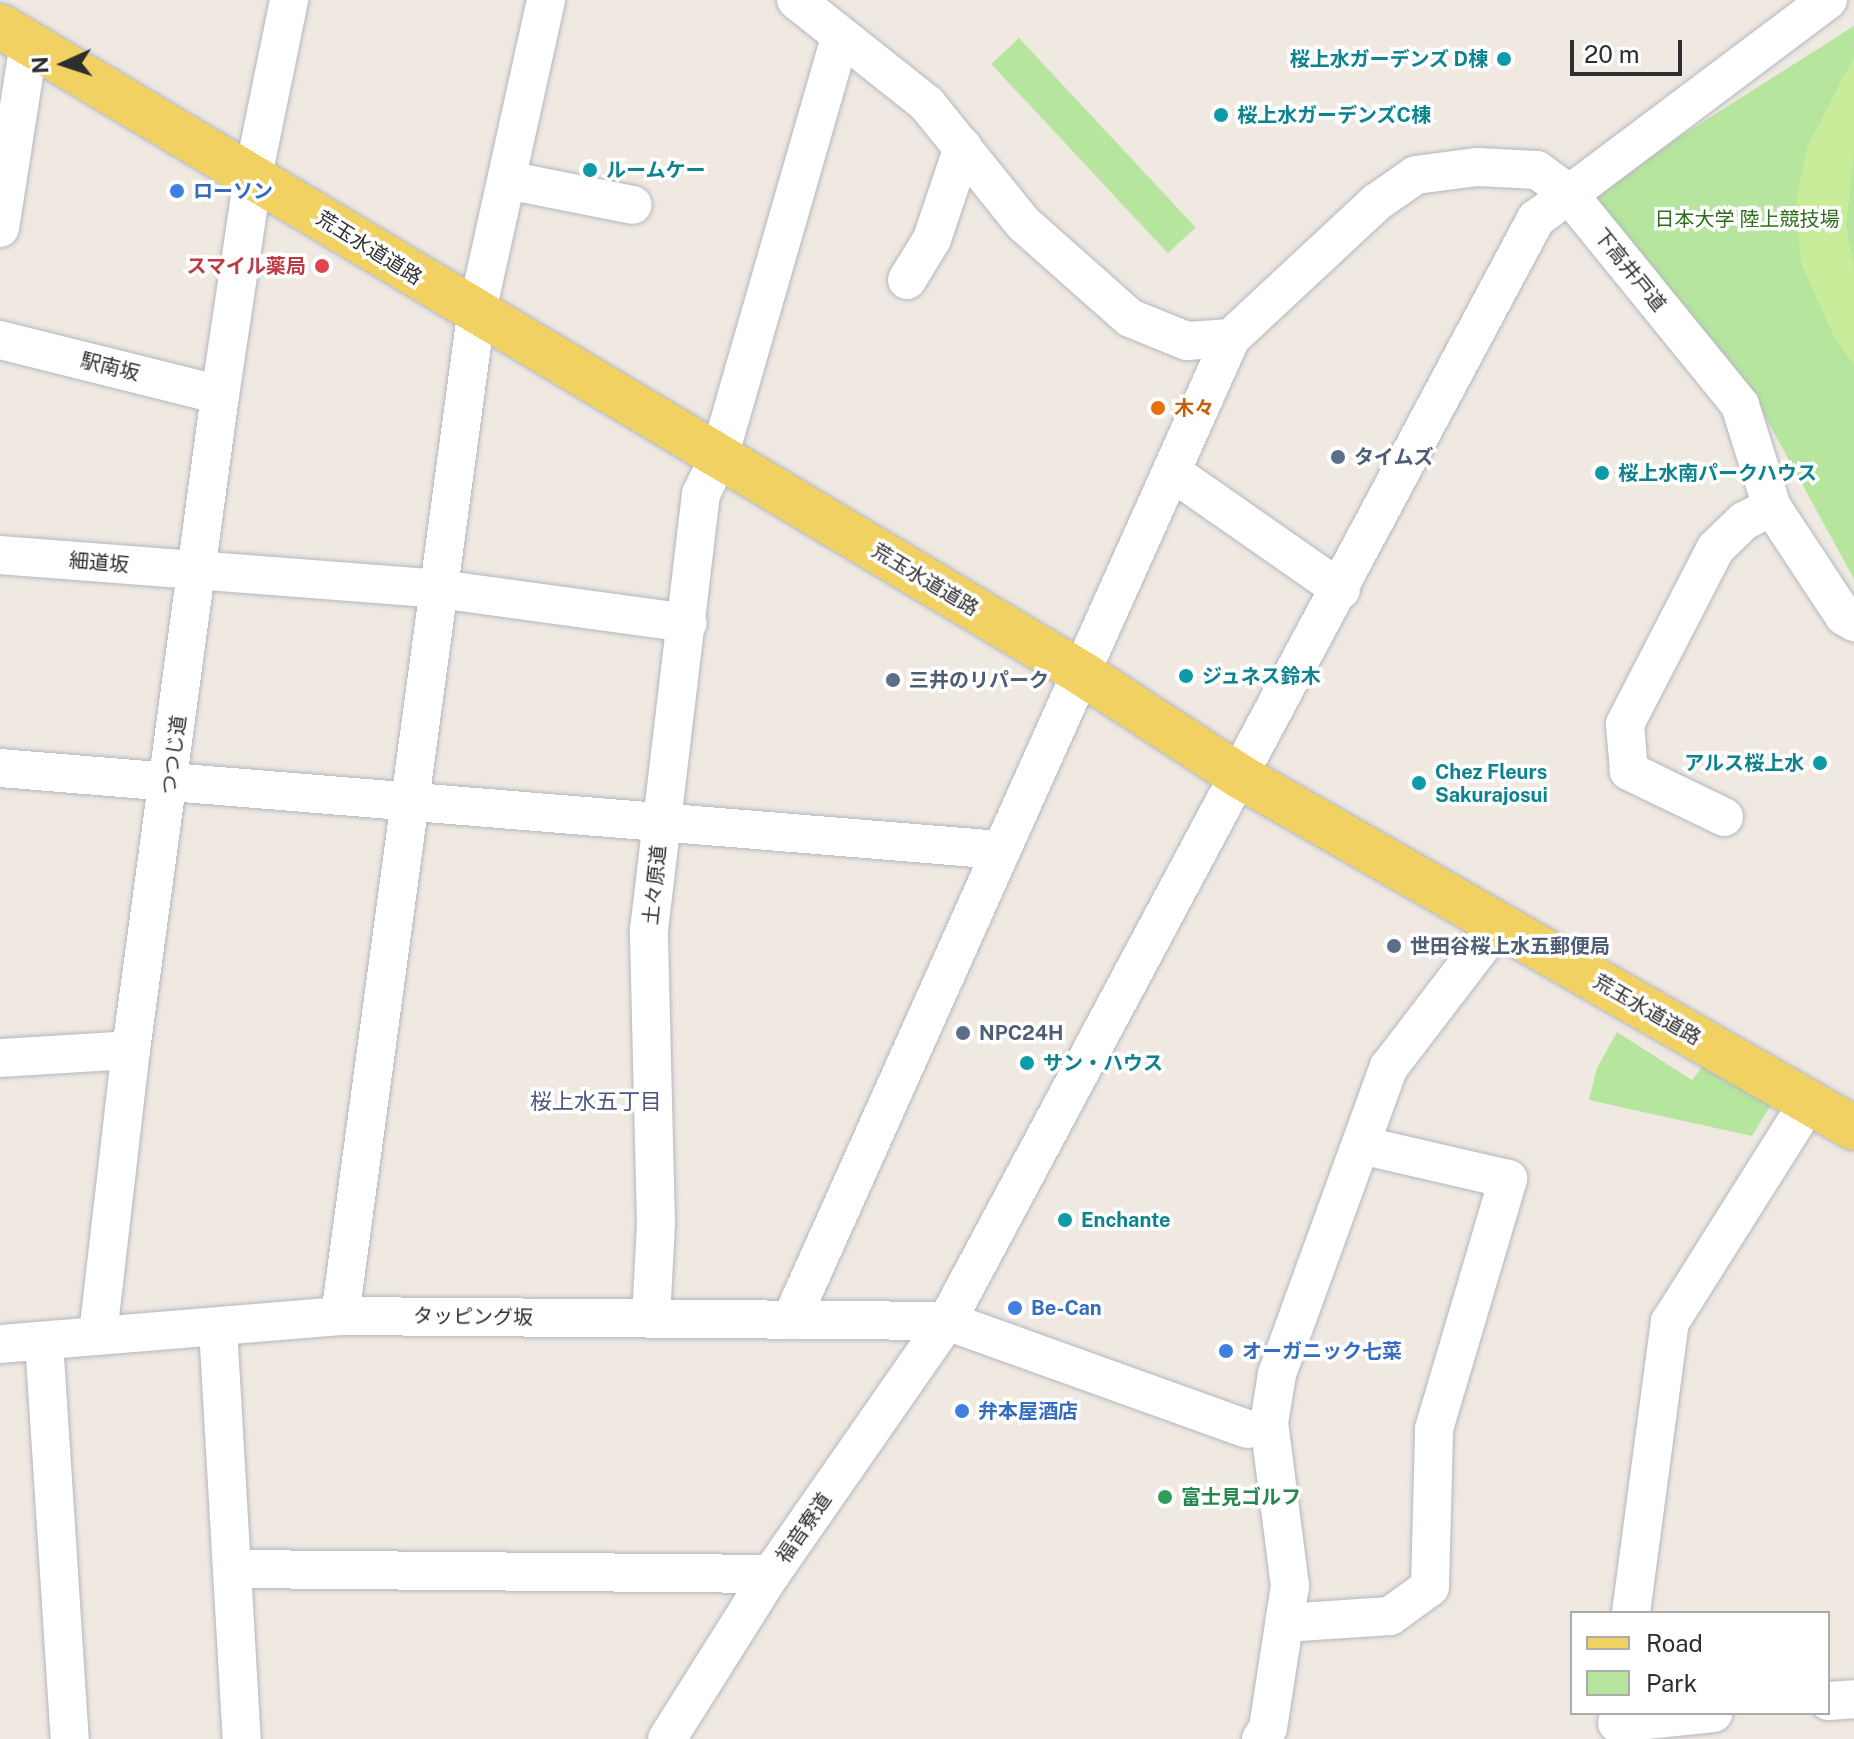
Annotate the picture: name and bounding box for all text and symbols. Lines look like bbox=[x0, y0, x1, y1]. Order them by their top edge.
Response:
north arrow bbox=[24, 24, 104, 104]
scale bar bbox=[1574, 24, 1686, 74]
text: 20 m bbox=[1584, 40, 1640, 68]
place label: 桜上水ガーデンズ D棟 bbox=[1289, 47, 1488, 71]
marker: 桜上水ガーデンズ D棟 bbox=[1495, 50, 1513, 68]
text: N bbox=[27, 56, 53, 75]
place label: 桜上水ガーデンズC棟 bbox=[1237, 103, 1431, 127]
marker: 桜上水ガーデンズC棟 bbox=[1212, 106, 1230, 124]
place label: ルームケー bbox=[606, 158, 706, 182]
marker: ルームケー bbox=[581, 161, 599, 179]
place label: ローソン bbox=[193, 179, 273, 203]
marker: ローソン bbox=[168, 182, 186, 200]
street label: 荒玉水道道路 bbox=[312, 206, 426, 290]
park label: 日本大学 陸上競技場 bbox=[1655, 207, 1839, 231]
street label: 下高井戸道 bbox=[1589, 224, 1671, 316]
place label: スマイル薬局 bbox=[186, 254, 306, 278]
marker: スマイル薬局 bbox=[313, 257, 331, 275]
street label: 駅南坂 bbox=[78, 348, 142, 386]
place label: 木々 bbox=[1174, 396, 1214, 420]
marker: 木々 bbox=[1149, 399, 1167, 417]
place label: タイムズ bbox=[1354, 445, 1434, 469]
marker: タイムズ bbox=[1329, 448, 1347, 466]
place label: 桜上水南パークハウス bbox=[1618, 461, 1818, 485]
marker: 桜上水南パークハウス bbox=[1593, 464, 1611, 482]
street label: 荒玉水道道路 bbox=[867, 539, 983, 621]
street label: 細道坂 bbox=[68, 548, 130, 578]
place label: ジュネス鈴木 bbox=[1202, 664, 1322, 688]
marker: ジュネス鈴木 bbox=[1177, 667, 1195, 685]
place label: 三井のリパーク bbox=[909, 668, 1049, 692]
marker: 三井のリパーク bbox=[884, 671, 902, 689]
street label: つつじ道 bbox=[157, 714, 191, 796]
place label: アルス桜上水 bbox=[1684, 751, 1804, 775]
marker: アルス桜上水 bbox=[1811, 754, 1829, 772]
place label: Chez Fleurs Sakurajosui bbox=[1435, 760, 1548, 807]
marker: Chez Fleurs Sakurajosui bbox=[1410, 774, 1428, 792]
street label: 土々原道 bbox=[639, 844, 671, 926]
place label: 世田谷桜上水五郵便局 bbox=[1410, 934, 1610, 958]
marker: 世田谷桜上水五郵便局 bbox=[1385, 937, 1403, 955]
street label: 荒玉水道道路 bbox=[1589, 970, 1705, 1050]
place label: NPC24H bbox=[979, 1021, 1063, 1045]
marker: NPC24H bbox=[954, 1024, 972, 1042]
place label: サン・ハウス bbox=[1043, 1051, 1163, 1075]
marker: サン・ハウス bbox=[1018, 1054, 1036, 1072]
district label: 桜上水五丁目 bbox=[530, 1089, 662, 1115]
place label: Enchante bbox=[1081, 1208, 1170, 1232]
marker: Enchante bbox=[1056, 1211, 1074, 1229]
place label: Be-Can bbox=[1031, 1296, 1102, 1320]
marker: Be-Can bbox=[1006, 1299, 1024, 1317]
street label: タッピング坂 bbox=[413, 1304, 533, 1330]
place label: オーガニック七菜 bbox=[1242, 1339, 1402, 1363]
marker: オーガニック七菜 bbox=[1217, 1342, 1235, 1360]
place label: 弁本屋酒店 bbox=[978, 1399, 1078, 1423]
marker: 弁本屋酒店 bbox=[953, 1402, 971, 1420]
place label: 富士見ゴルフ bbox=[1181, 1485, 1301, 1509]
street label: 福音寮道 bbox=[771, 1488, 837, 1568]
marker: 富士見ゴルフ bbox=[1156, 1488, 1174, 1506]
legend bbox=[1570, 1611, 1830, 1715]
text: Road bbox=[1646, 1629, 1703, 1657]
text: Park bbox=[1646, 1669, 1697, 1697]

